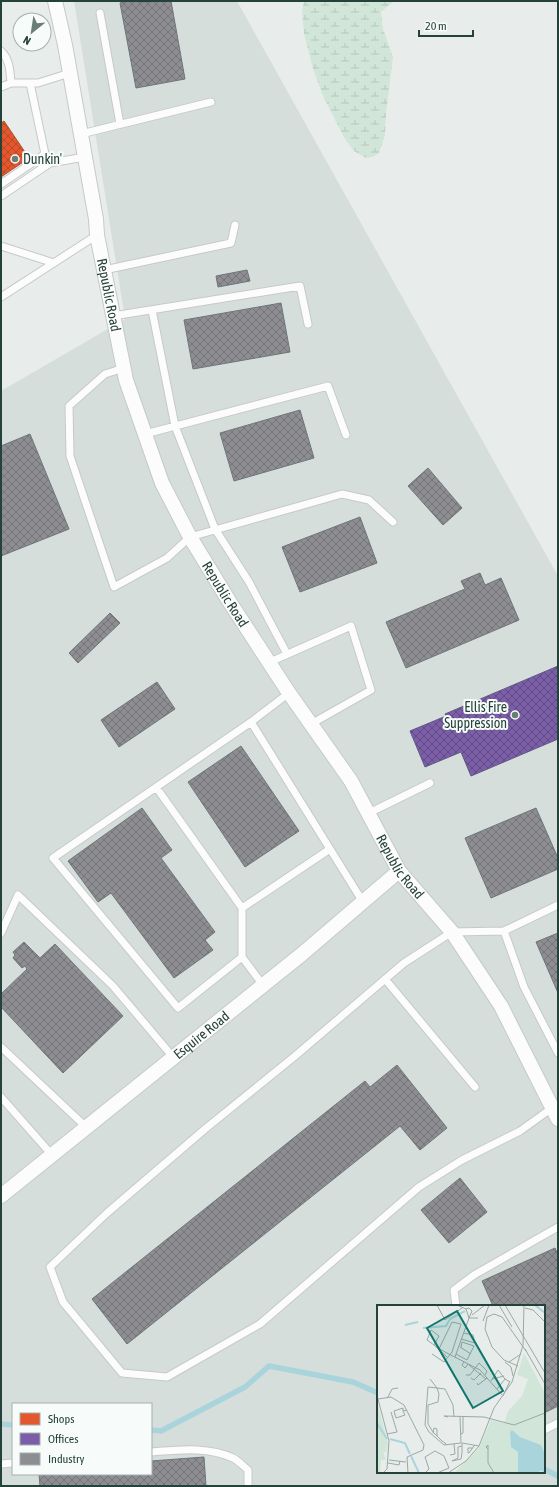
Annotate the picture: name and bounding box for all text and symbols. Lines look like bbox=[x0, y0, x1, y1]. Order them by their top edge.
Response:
north arrow bbox=[12, 12, 52, 52]
scale bar bbox=[419, 12, 473, 38]
text: 20 m bbox=[425, 19, 447, 33]
text: N bbox=[21, 34, 33, 47]
place label: Dunkin' bbox=[23, 151, 62, 167]
marker: Dunkin' bbox=[10, 154, 20, 164]
street label: Republic Road bbox=[94, 257, 124, 333]
street label: Republic Road bbox=[199, 559, 252, 630]
place label: Ellis Fire Suppression bbox=[444, 699, 507, 731]
marker: Ellis Fire Suppression bbox=[510, 710, 520, 720]
street label: Republic Road bbox=[373, 832, 427, 902]
street label: Esquire Road bbox=[170, 1008, 232, 1062]
inset map bbox=[377, 1305, 545, 1473]
legend bbox=[12, 1403, 152, 1475]
text: Shops bbox=[48, 1412, 74, 1426]
text: Offices bbox=[48, 1432, 78, 1446]
text: Industry bbox=[48, 1452, 85, 1466]

